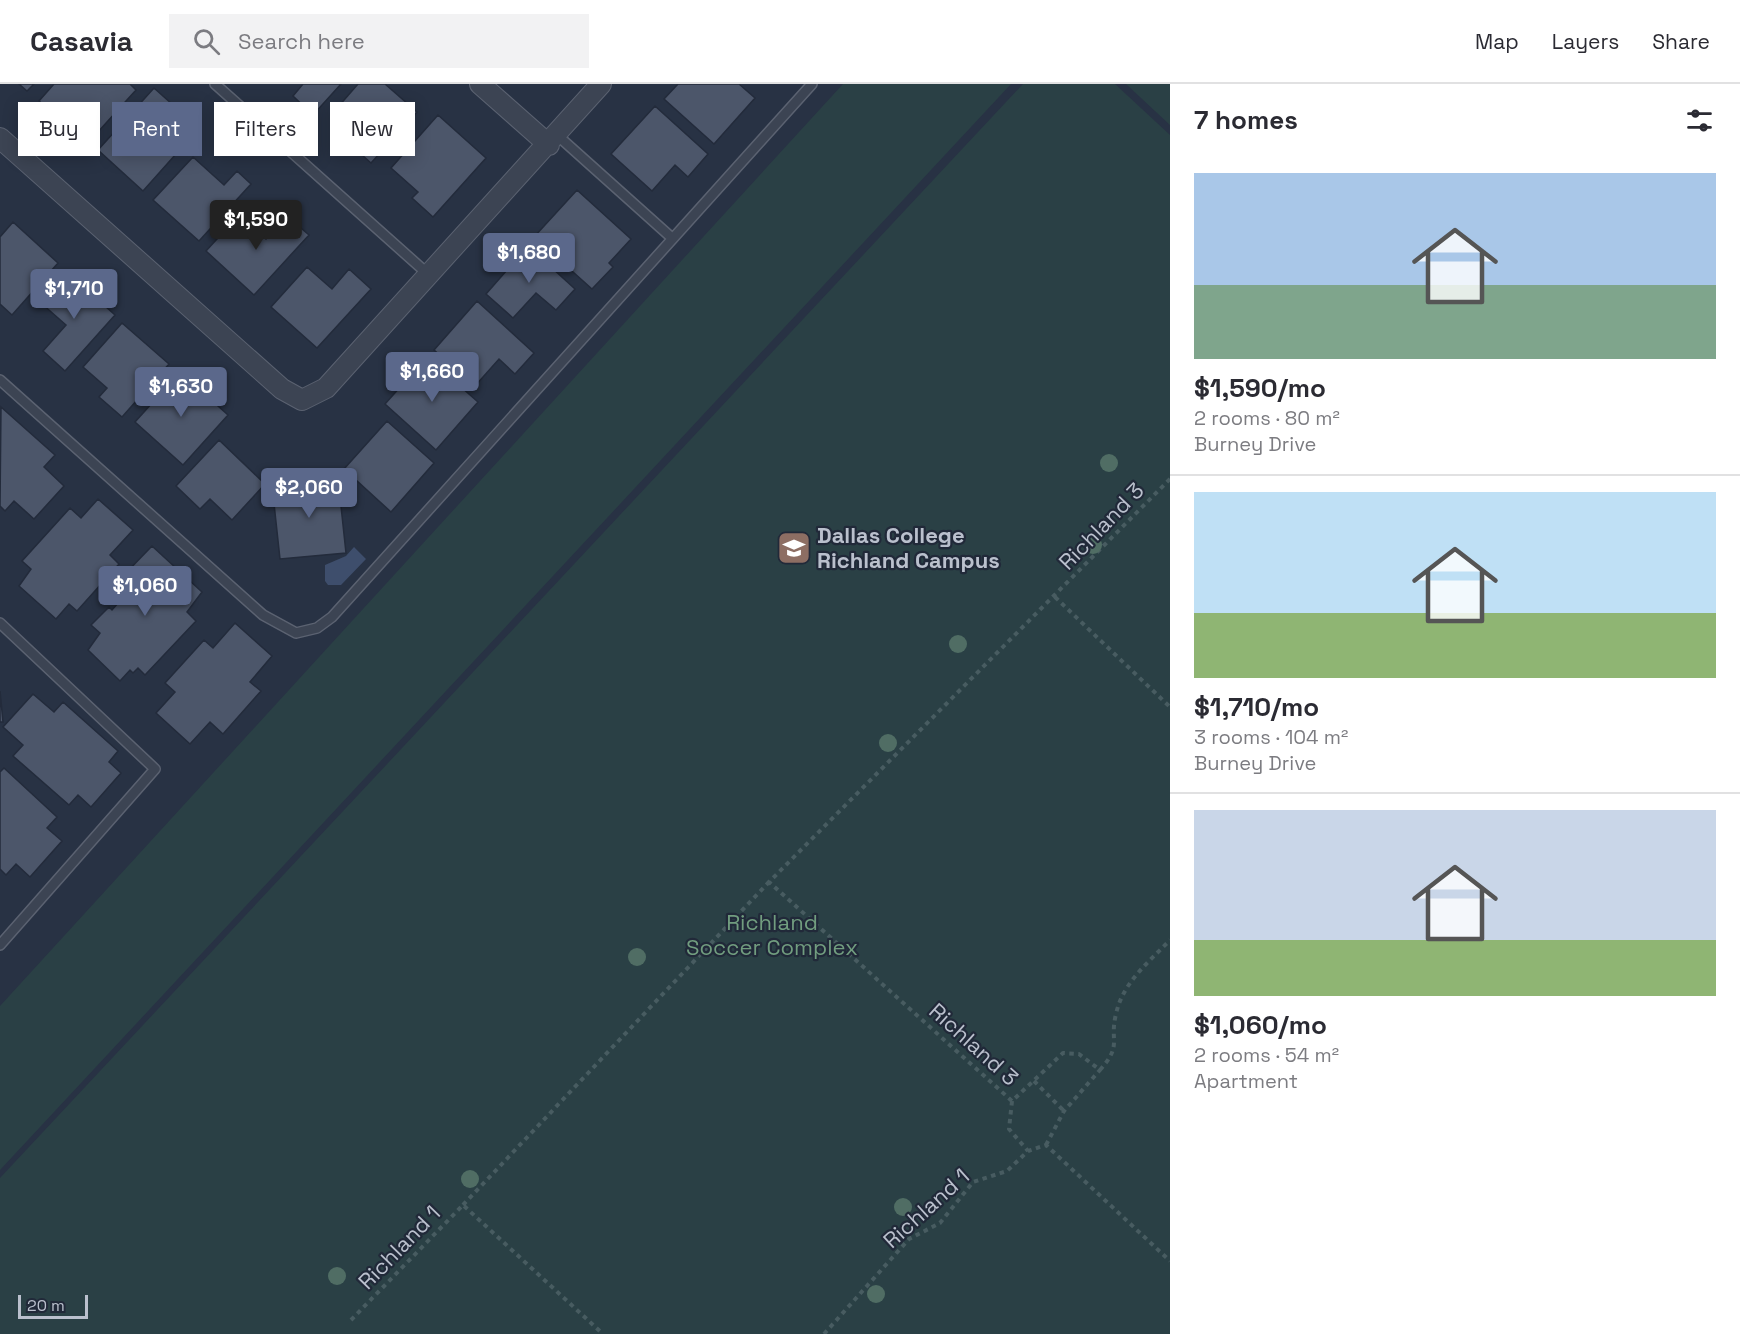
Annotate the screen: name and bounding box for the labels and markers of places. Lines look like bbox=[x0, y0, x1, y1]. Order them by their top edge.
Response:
pin: $1,590 bbox=[207, 200, 305, 251]
pin: $1,680 bbox=[480, 233, 578, 284]
pin: $1,710 bbox=[25, 269, 123, 320]
pin: $1,660 bbox=[383, 352, 481, 403]
pin: $1,630 bbox=[132, 367, 230, 418]
pin: $2,060 bbox=[260, 468, 358, 519]
place label: Dallas College Richland Campus bbox=[817, 521, 1000, 574]
school or university icon: Dallas College Richland Campus bbox=[776, 530, 812, 566]
pin: $1,060 bbox=[96, 566, 194, 617]

